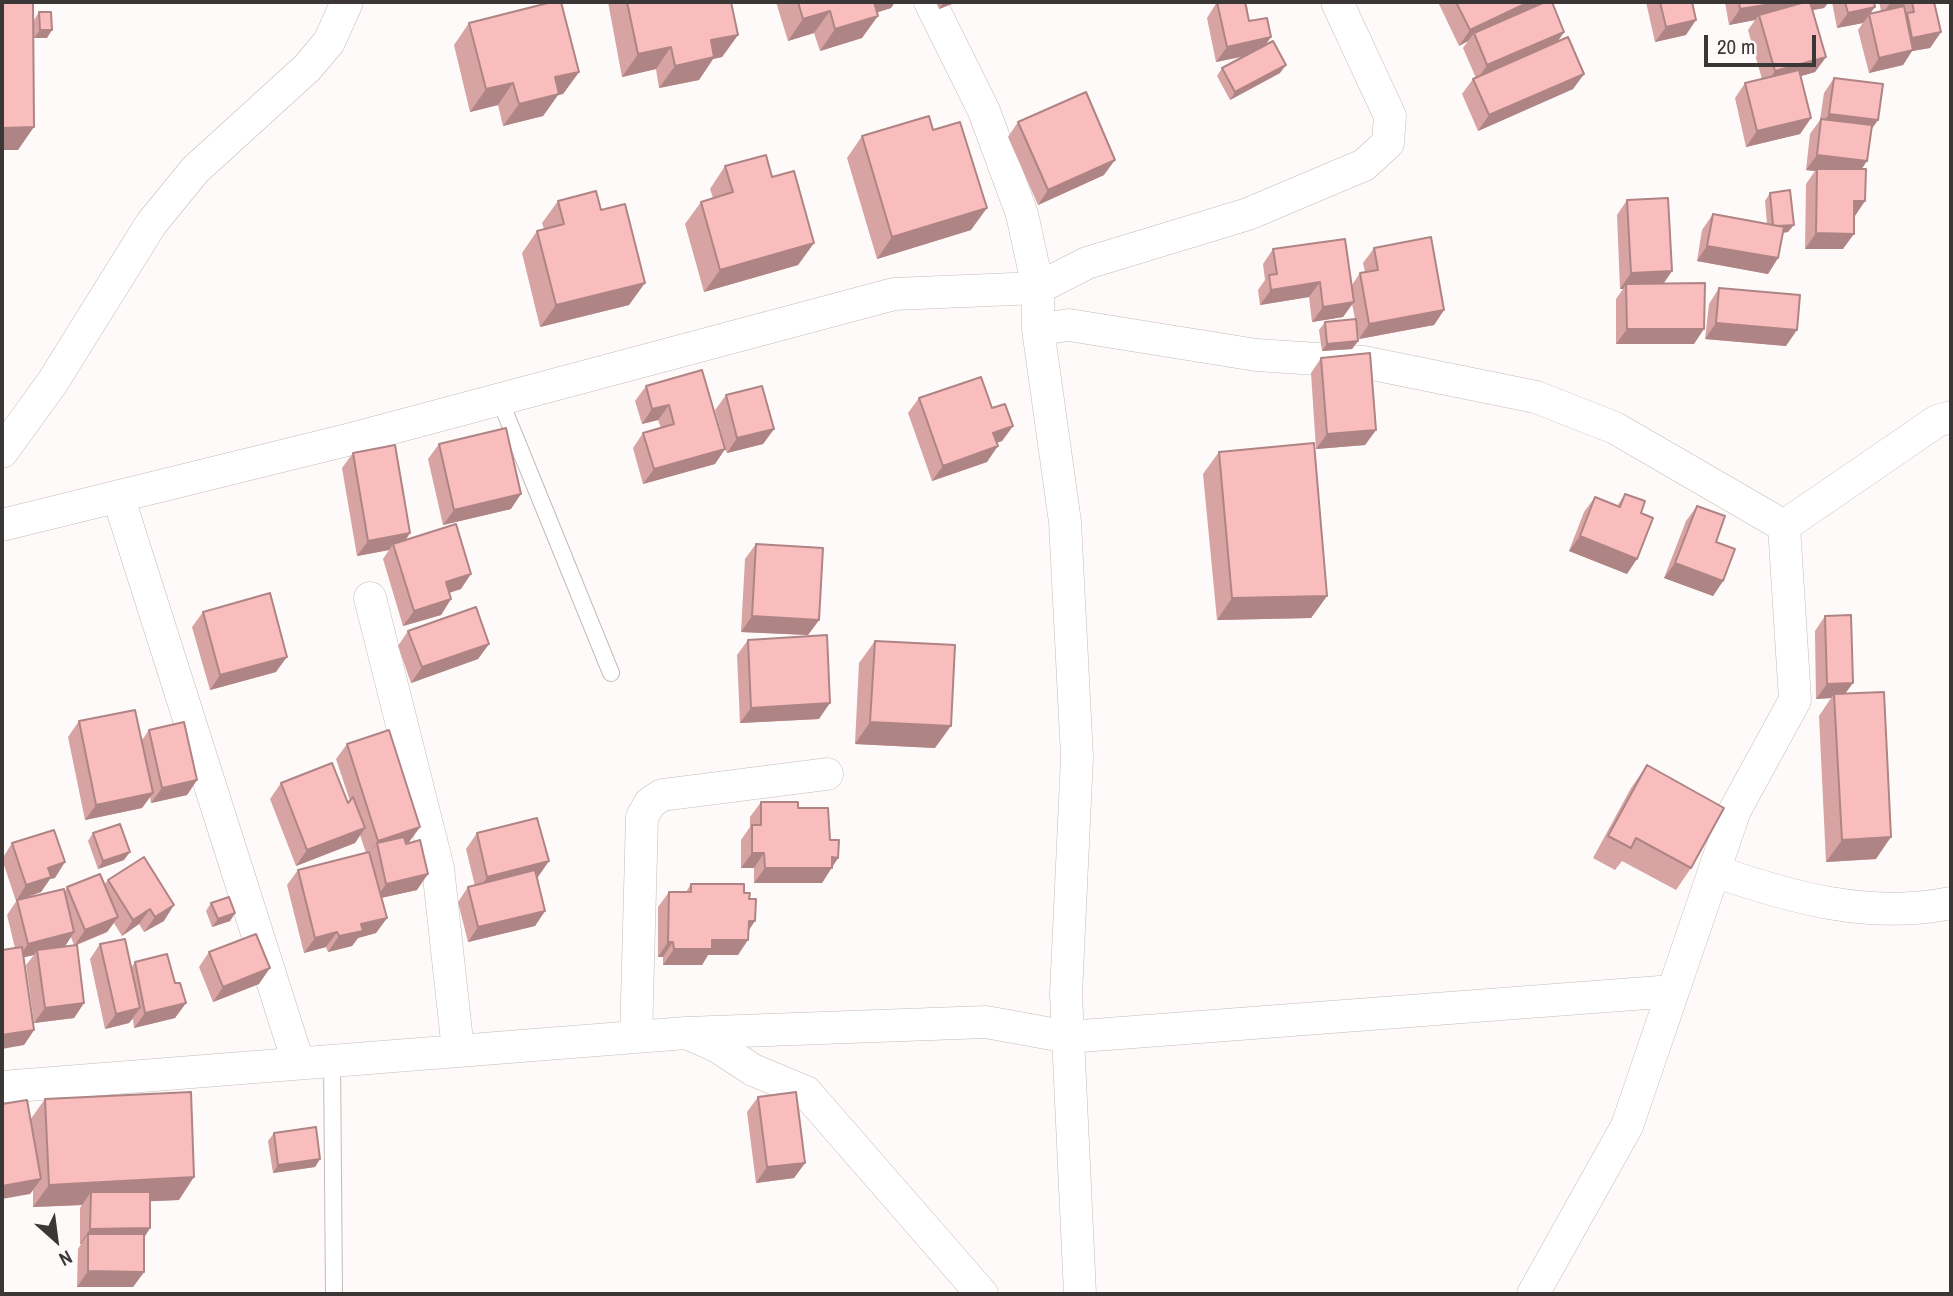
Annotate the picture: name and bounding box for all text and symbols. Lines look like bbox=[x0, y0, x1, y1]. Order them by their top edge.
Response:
scale bar bbox=[1708, 21, 1820, 65]
text: 20 m bbox=[1717, 32, 1755, 61]
north arrow bbox=[21, 1205, 91, 1275]
text: N bbox=[55, 1244, 77, 1273]

